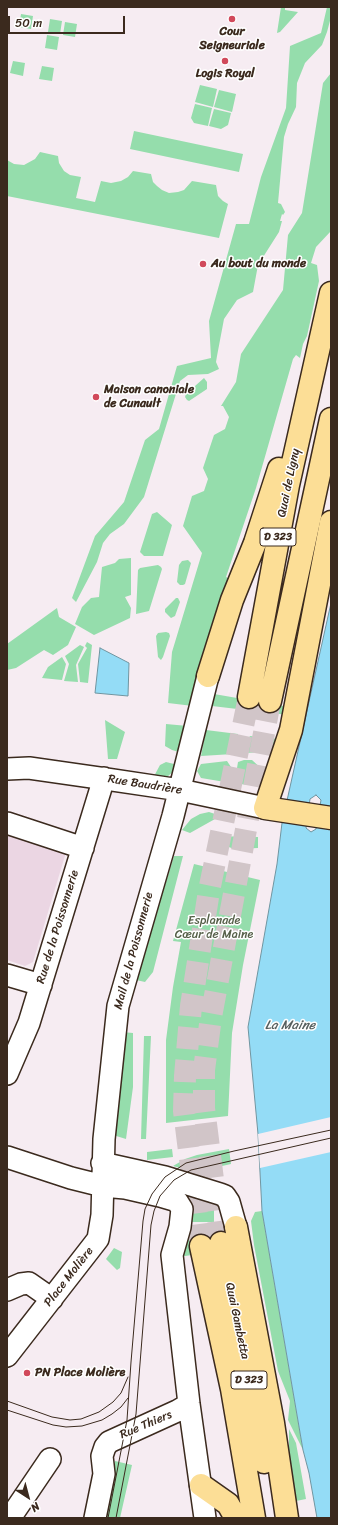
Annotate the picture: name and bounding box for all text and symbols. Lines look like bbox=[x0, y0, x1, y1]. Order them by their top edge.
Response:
scale bar bbox=[10, 8, 127, 34]
text: 50 m bbox=[15, 12, 42, 34]
marker: Cour Seigneuriale bbox=[227, 14, 237, 24]
place label: Cour Seigneuriale bbox=[199, 25, 265, 53]
marker: Logis Royal bbox=[220, 56, 230, 66]
place label: Logis Royal bbox=[196, 67, 254, 81]
place label: Au bout du monde bbox=[211, 257, 306, 271]
marker: Au bout du monde bbox=[198, 259, 208, 269]
place label: Maison canoniale de Cunault bbox=[104, 383, 194, 411]
marker: Maison canoniale de Cunault bbox=[91, 392, 101, 402]
street label: Quai de Ligny bbox=[275, 447, 303, 519]
road number: D 323 bbox=[260, 528, 296, 546]
street label: Rue Baudrière bbox=[107, 772, 183, 798]
street label: Rue de la Poissonnerie bbox=[34, 868, 82, 986]
street label: Mail de la Poissonnerie bbox=[111, 891, 157, 1011]
park label: Esplanade Cœur de Maine bbox=[175, 914, 253, 942]
water label: La Maine bbox=[265, 1018, 315, 1034]
street label: Place Molière bbox=[41, 1244, 97, 1310]
street label: Quai Gambetta bbox=[222, 1281, 252, 1361]
place label: PN Place Molière bbox=[35, 1366, 125, 1380]
marker: PN Place Molière bbox=[22, 1368, 32, 1378]
road number: D 323 bbox=[231, 1371, 267, 1389]
street label: Rue Thiers bbox=[118, 1408, 174, 1442]
north arrow bbox=[8, 1477, 48, 1517]
text: N bbox=[27, 1497, 44, 1517]

